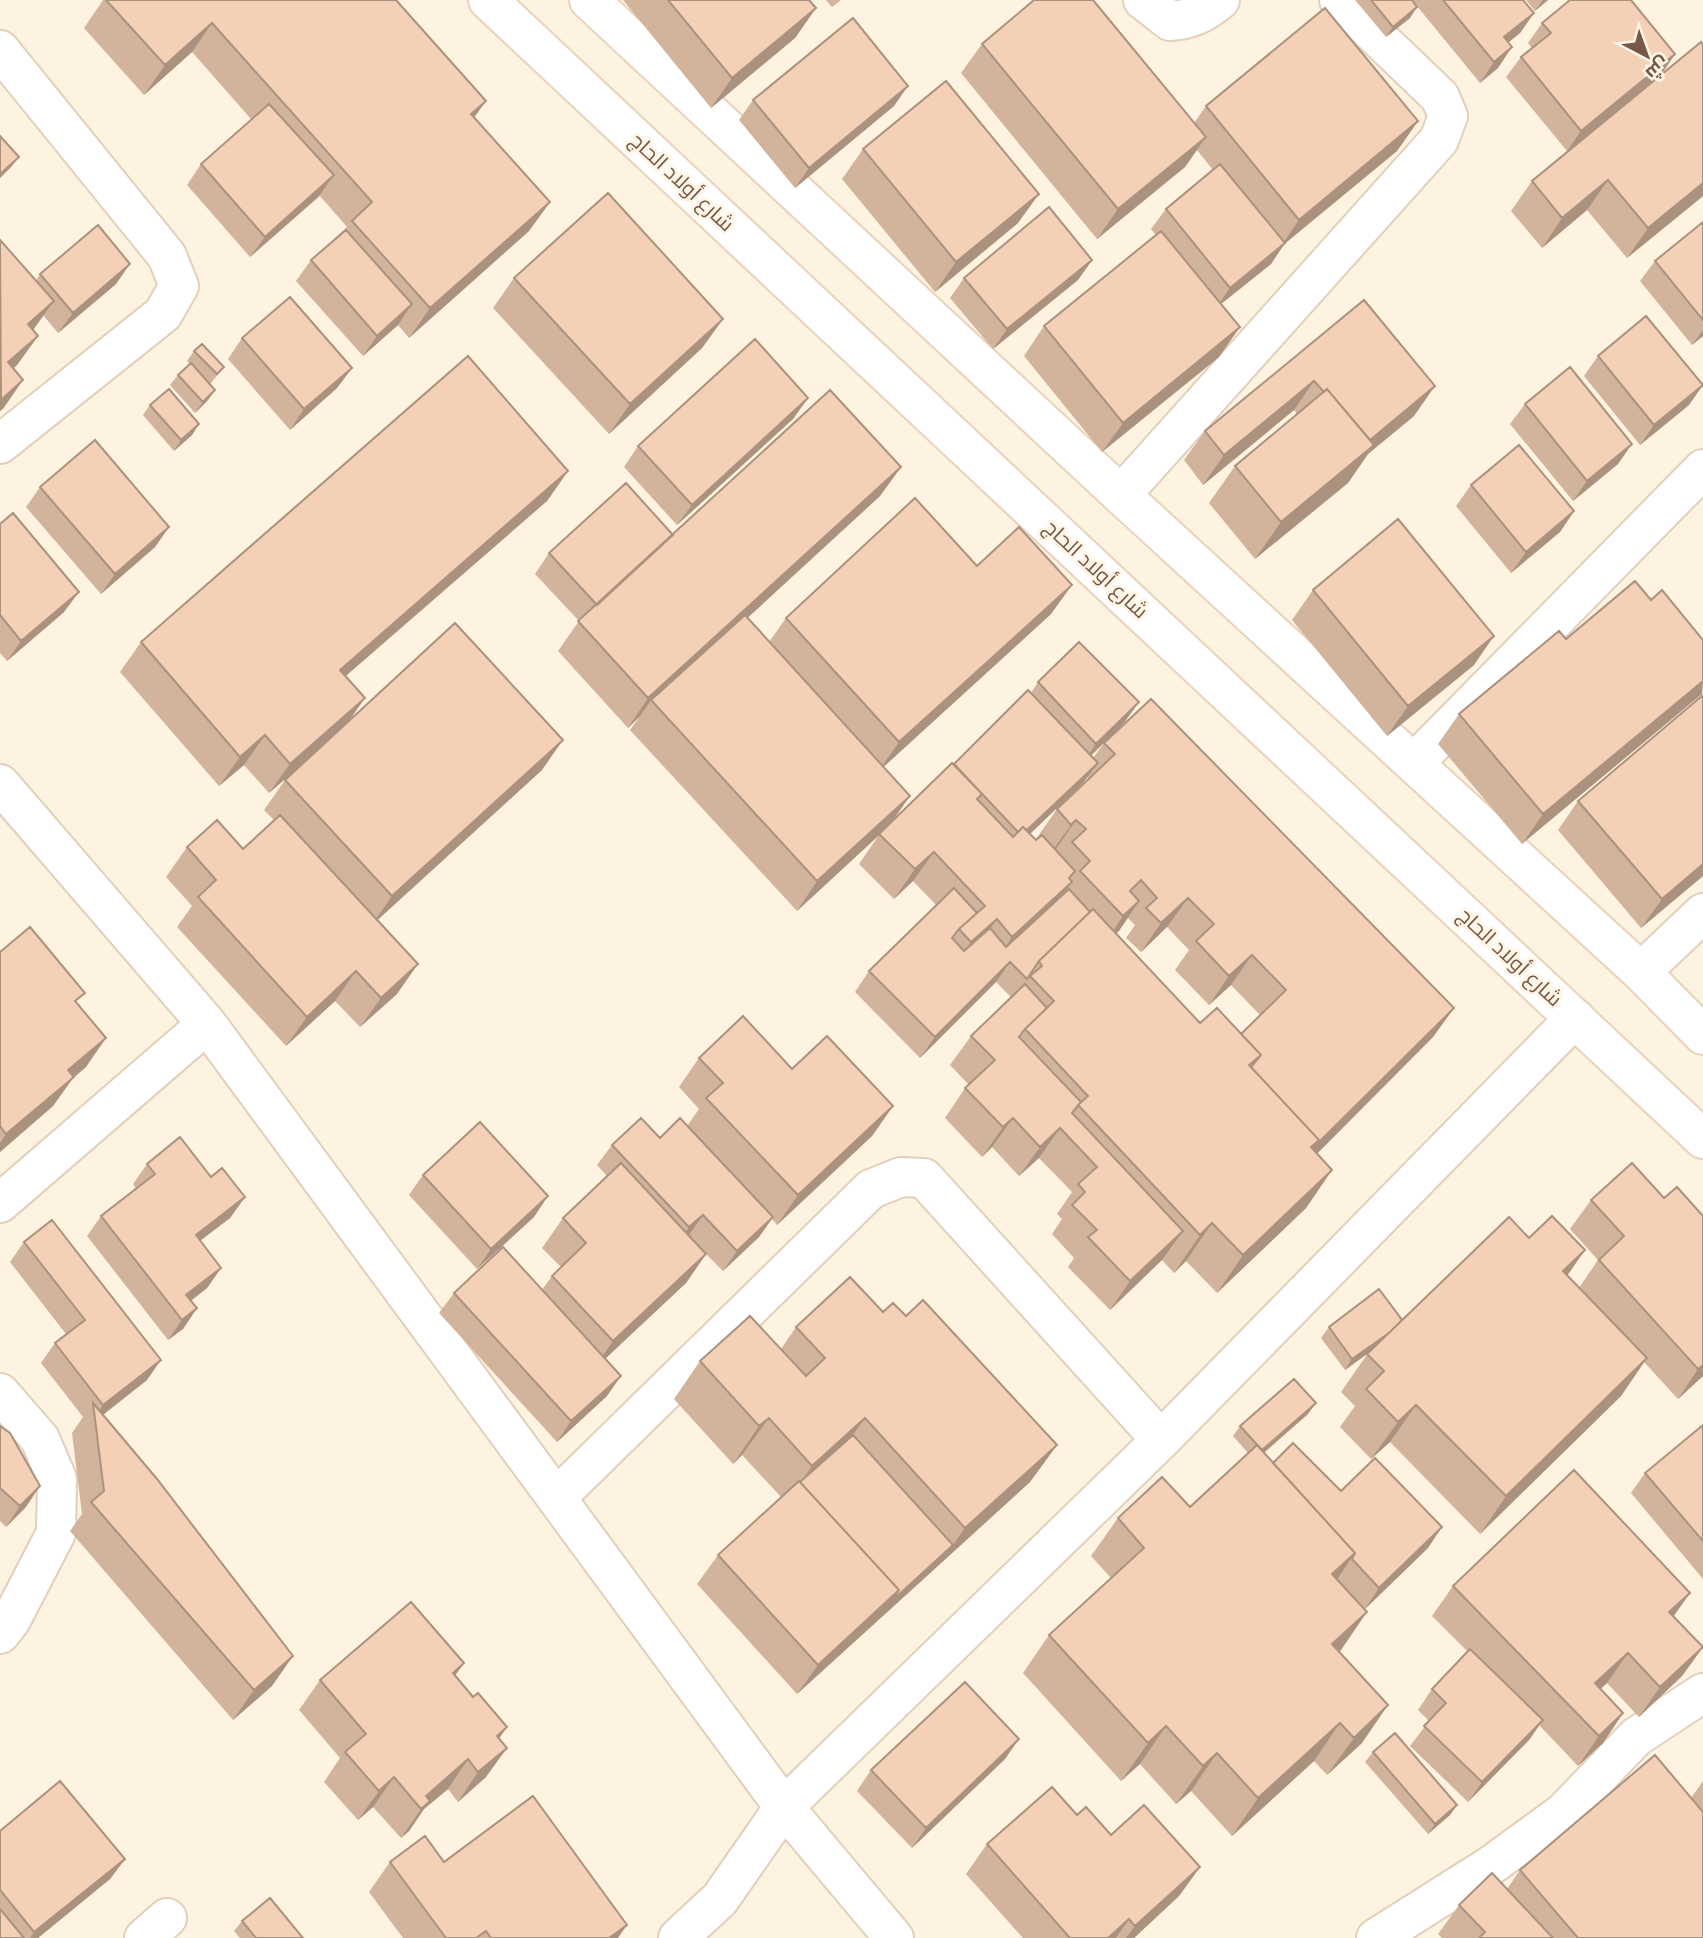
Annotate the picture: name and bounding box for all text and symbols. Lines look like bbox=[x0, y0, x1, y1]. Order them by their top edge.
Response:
north arrow bbox=[1612, 21, 1682, 91]
text: ش bbox=[1640, 51, 1675, 85]
street label: شارع أولاد الحاج bbox=[624, 127, 740, 238]
street label: شارع أولاد الحاج bbox=[1038, 514, 1154, 625]
street label: شارع أولاد الحاج bbox=[1452, 902, 1568, 1013]

